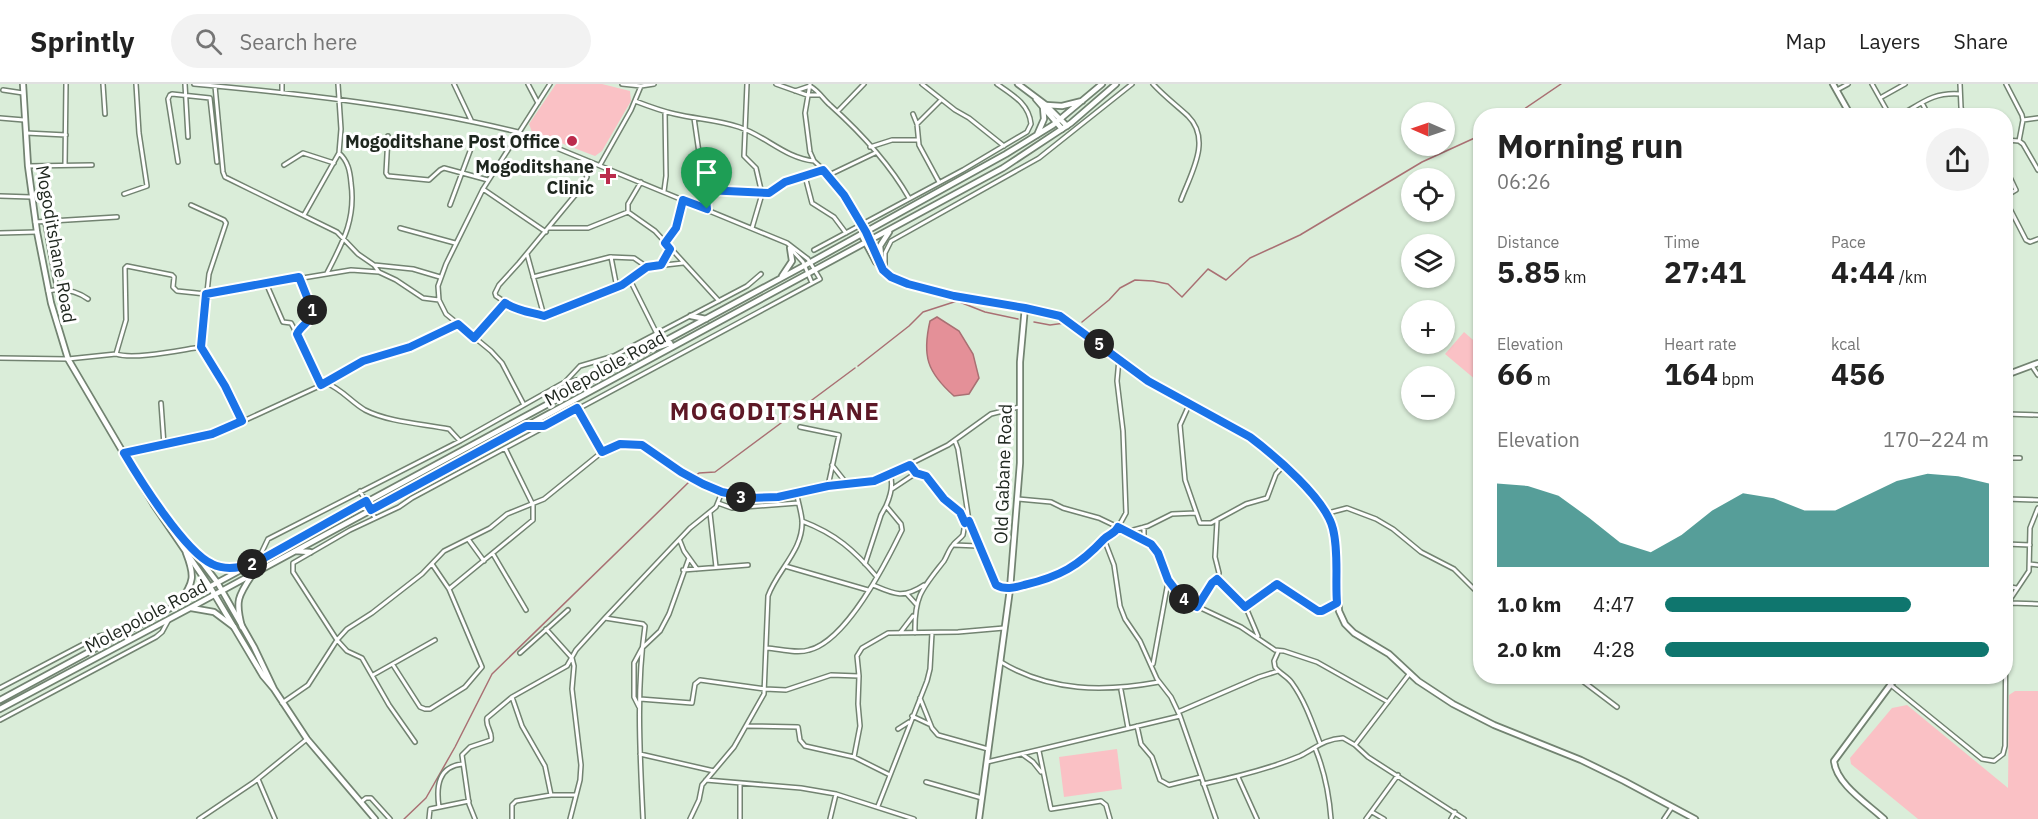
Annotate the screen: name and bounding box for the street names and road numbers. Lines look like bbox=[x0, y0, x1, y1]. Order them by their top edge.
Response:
street label: Mogoditshane Road bbox=[31, 163, 81, 325]
street label: Molepolole Road bbox=[540, 325, 670, 411]
street label: Old Gabane Road bbox=[989, 404, 1017, 544]
street label: Molepolole Road bbox=[81, 574, 211, 658]

